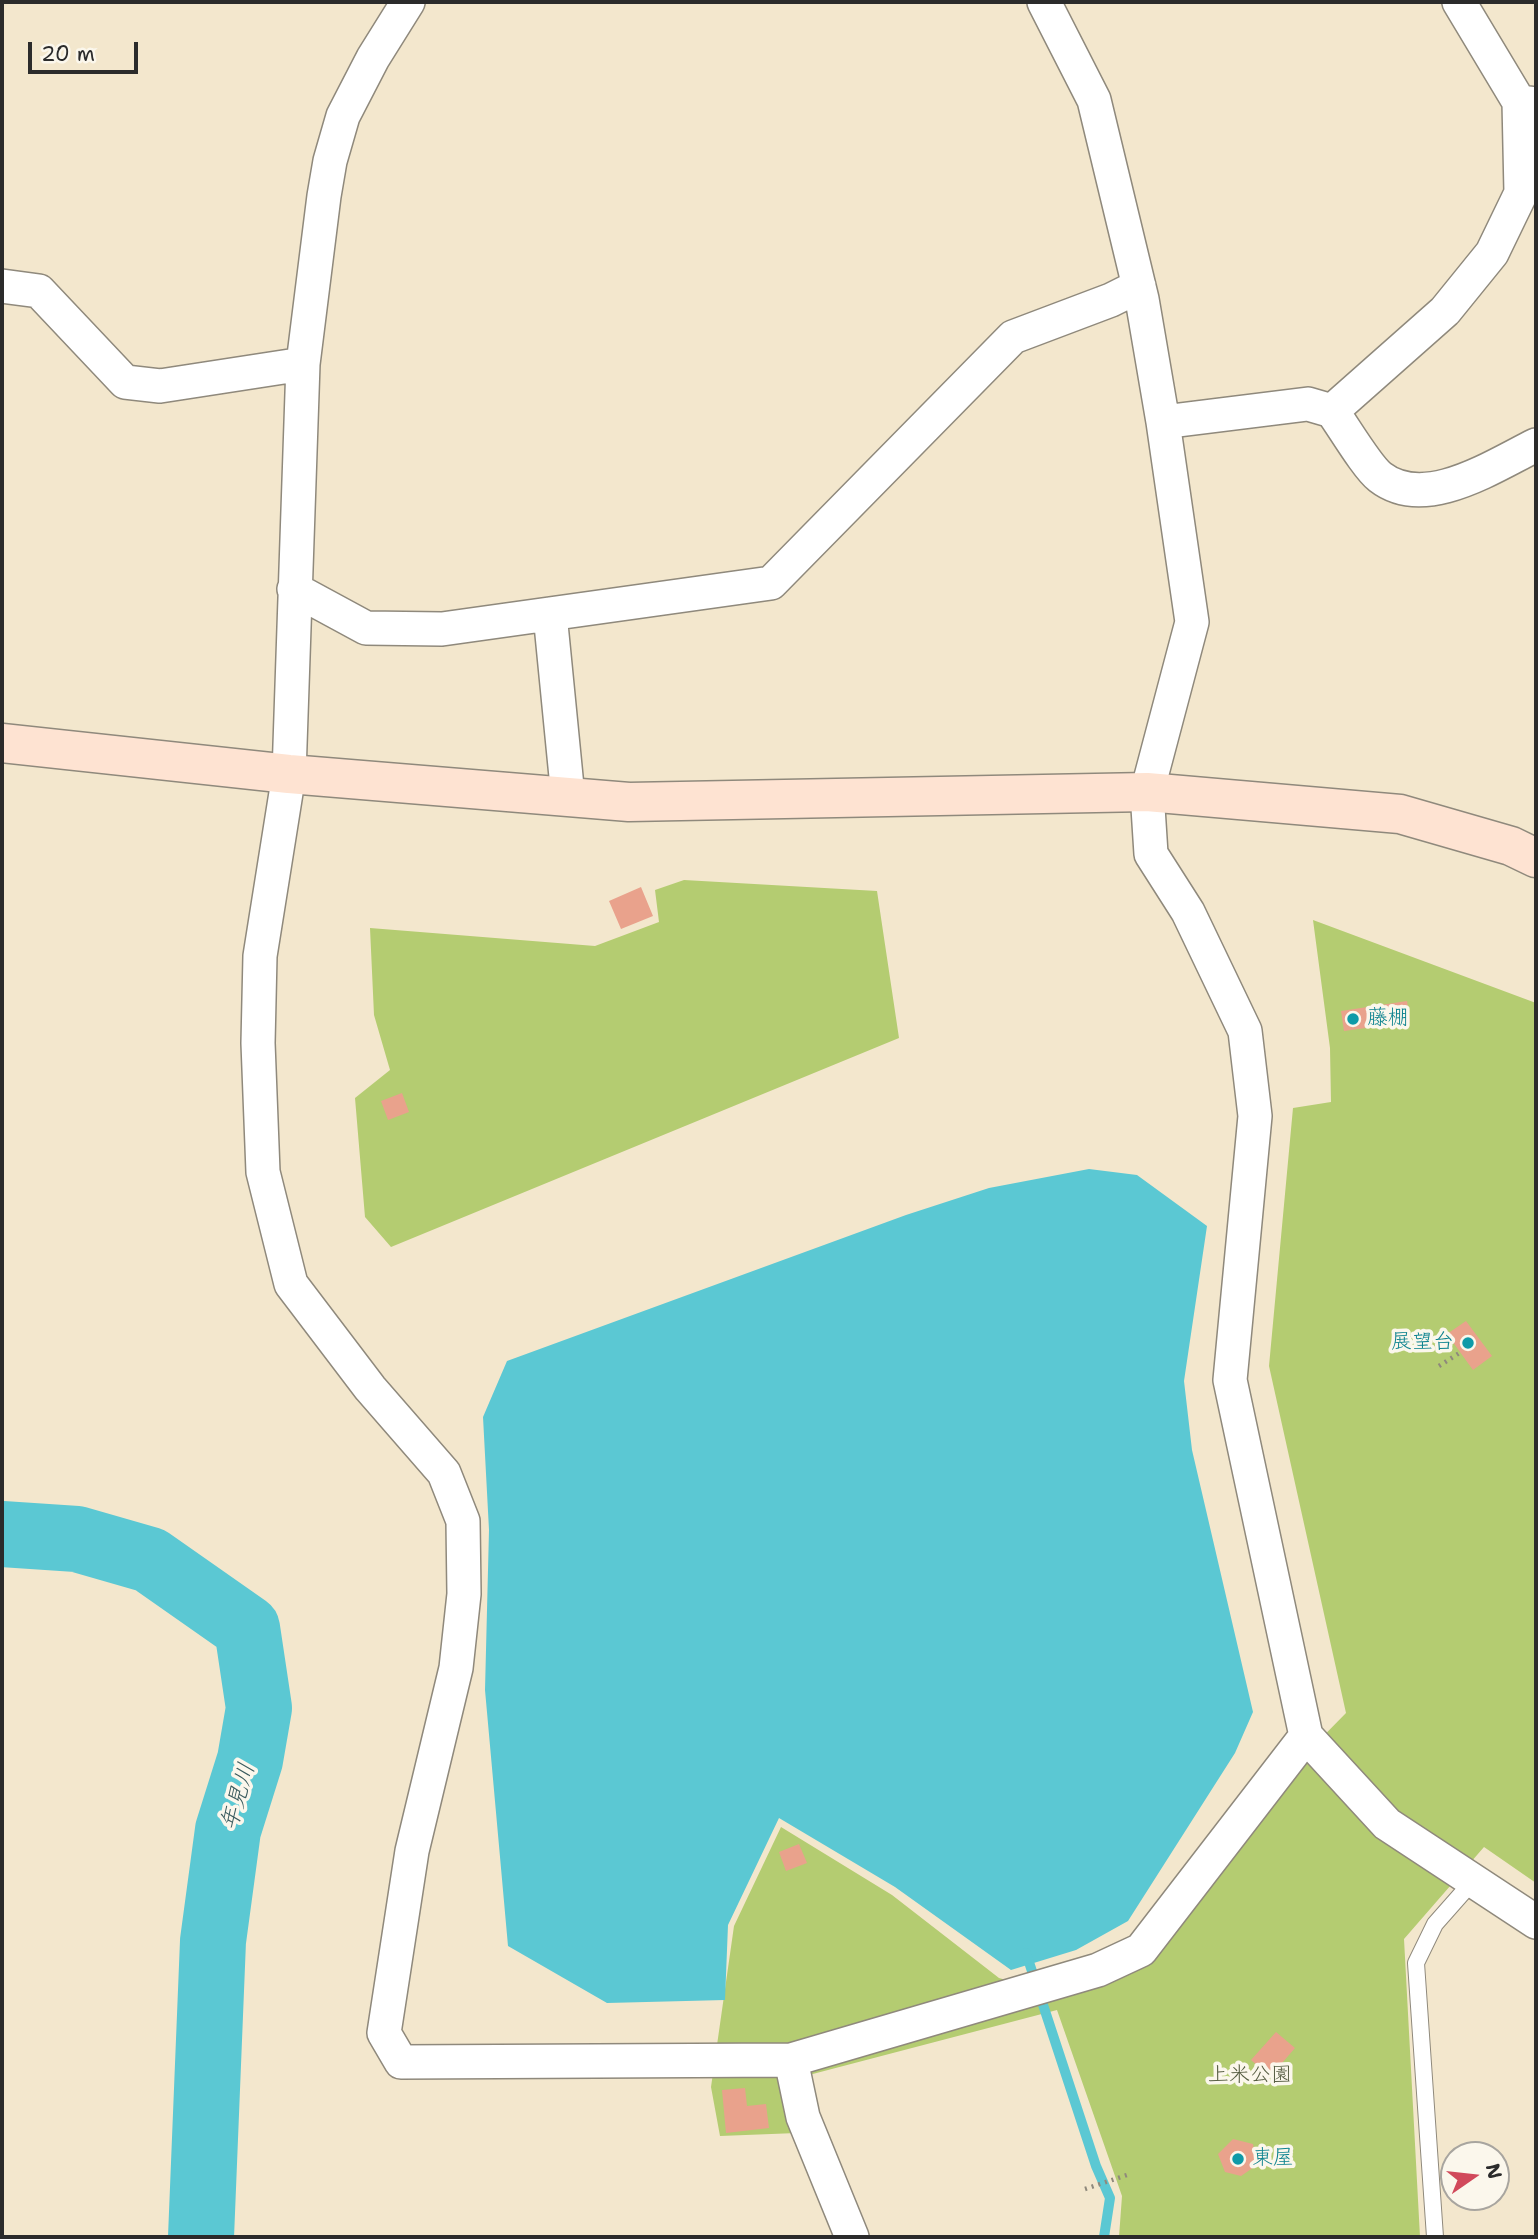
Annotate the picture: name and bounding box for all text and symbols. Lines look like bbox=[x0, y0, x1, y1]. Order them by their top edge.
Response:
scale bar bbox=[32, 28, 142, 72]
text: 20 m bbox=[41, 40, 95, 68]
place label: 藤棚 bbox=[1367, 1006, 1409, 1032]
marker: 藤棚 bbox=[1345, 1011, 1361, 1027]
place label: 展望台 bbox=[1391, 1330, 1454, 1356]
marker: 展望台 bbox=[1460, 1335, 1476, 1351]
water label: 年見川 bbox=[216, 1760, 262, 1834]
park label: 上米公園 bbox=[1208, 2063, 1292, 2089]
north arrow bbox=[1440, 2141, 1510, 2211]
place label: 東屋 bbox=[1252, 2146, 1294, 2172]
marker: 東屋 bbox=[1230, 2151, 1246, 2167]
text: N bbox=[1480, 2161, 1508, 2182]

